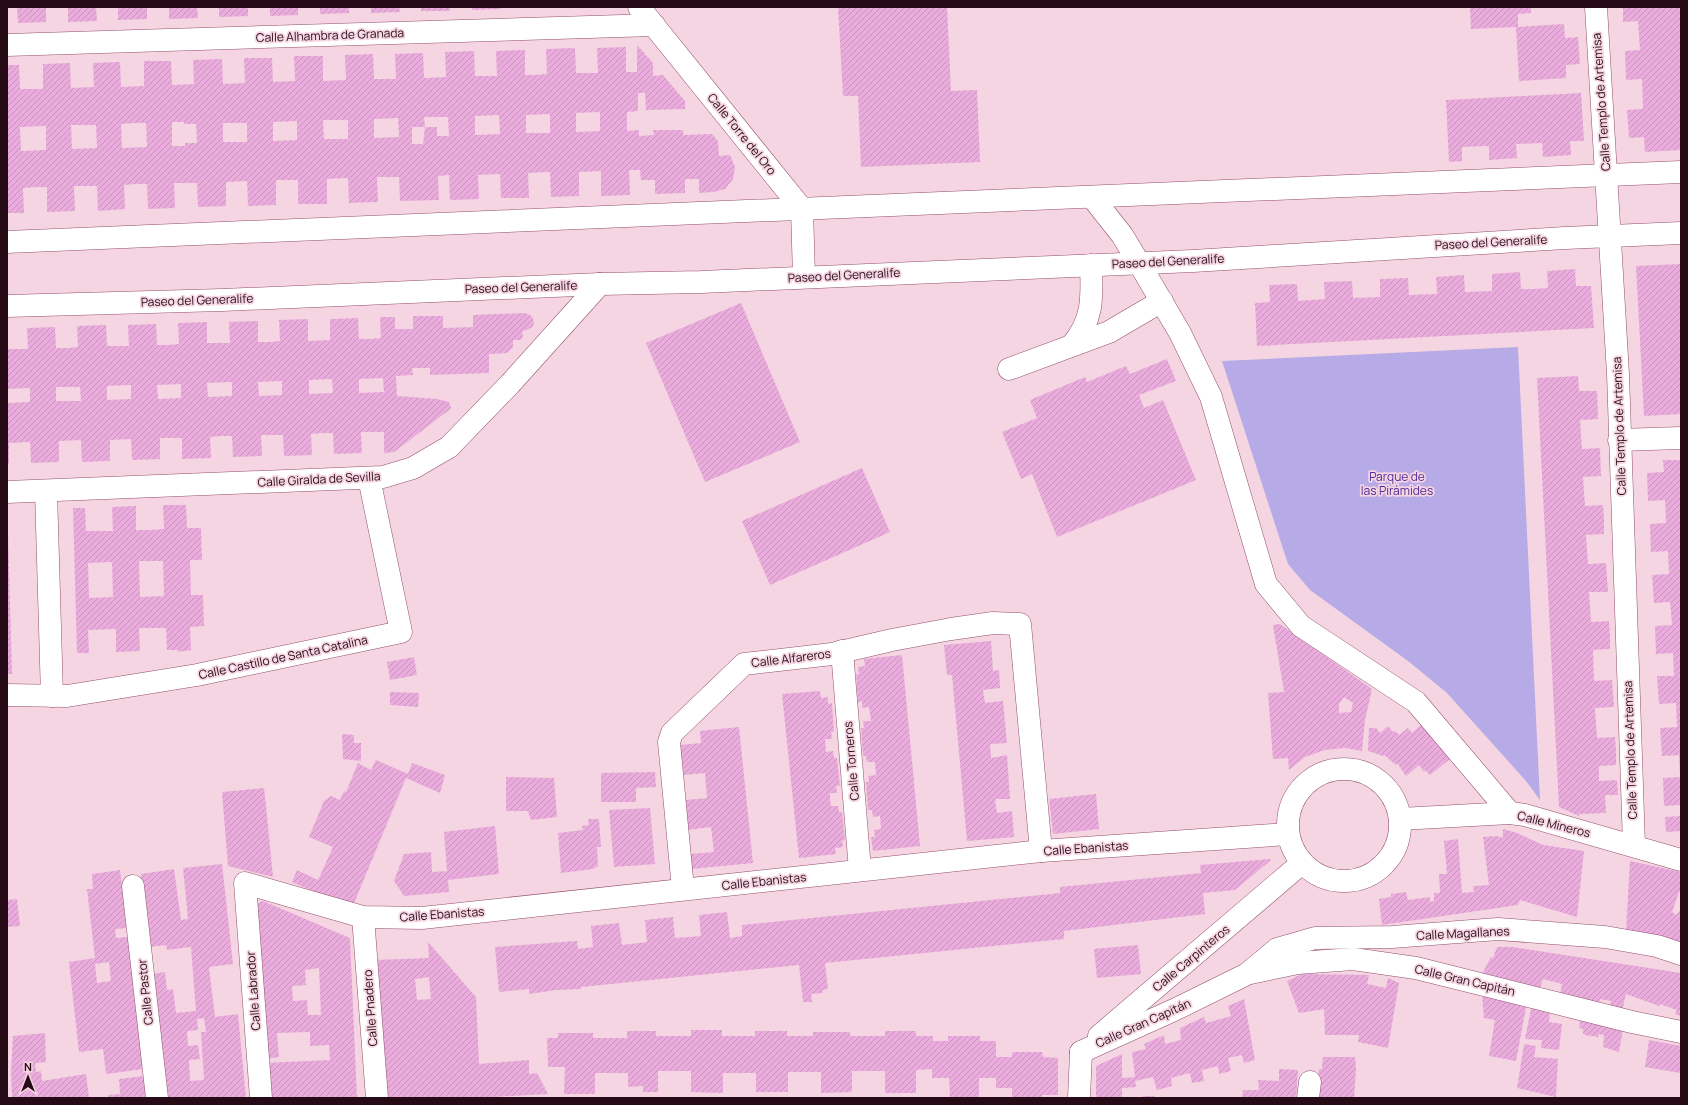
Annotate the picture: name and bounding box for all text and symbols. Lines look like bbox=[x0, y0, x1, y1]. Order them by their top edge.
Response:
street label: Calle Alhambra de Granada bbox=[256, 24, 404, 46]
street label: Calle Templo de Artemisa bbox=[1588, 32, 1614, 172]
street label: Calle Torre del Oro bbox=[704, 89, 780, 179]
street label: Paseo del Generalife bbox=[1434, 231, 1548, 253]
street label: Paseo del Generalife bbox=[1111, 250, 1225, 272]
street label: Paseo del Generalife bbox=[787, 264, 901, 286]
street label: Paseo del Generalife bbox=[464, 277, 578, 297]
street label: Paseo del Generalife bbox=[140, 290, 254, 310]
street label: Calle Templo de Artemisa bbox=[1608, 356, 1630, 496]
street label: Calle Giralda de Sevilla bbox=[257, 467, 381, 491]
park label: Parque de las Pirámides bbox=[1361, 468, 1433, 499]
street label: Calle Castillo de Santa Catalina bbox=[197, 631, 369, 683]
street label: Calle Alfareros bbox=[750, 645, 832, 671]
street label: Calle Templo de Artemisa bbox=[1619, 680, 1641, 820]
street label: Calle Torneros bbox=[839, 721, 863, 801]
street label: Calle Mineros bbox=[1516, 807, 1592, 841]
street label: Calle Ebanistas bbox=[1043, 837, 1129, 859]
street label: Calle Ebanistas bbox=[721, 868, 807, 894]
street label: Calle Ebanistas bbox=[399, 903, 485, 925]
street label: Calle Carpinteros bbox=[1149, 921, 1233, 995]
street label: Calle Magallanes bbox=[1416, 922, 1510, 944]
street label: Calle Labrador bbox=[242, 950, 264, 1031]
street label: Calle Pastor bbox=[133, 958, 157, 1026]
street label: Calle Gran Capitán bbox=[1413, 960, 1517, 1000]
street label: Calle Pnadero bbox=[359, 969, 381, 1047]
street label: Calle Gran Capitán bbox=[1093, 994, 1193, 1052]
north arrow bbox=[8, 1057, 48, 1097]
text: N bbox=[24, 1059, 32, 1074]

